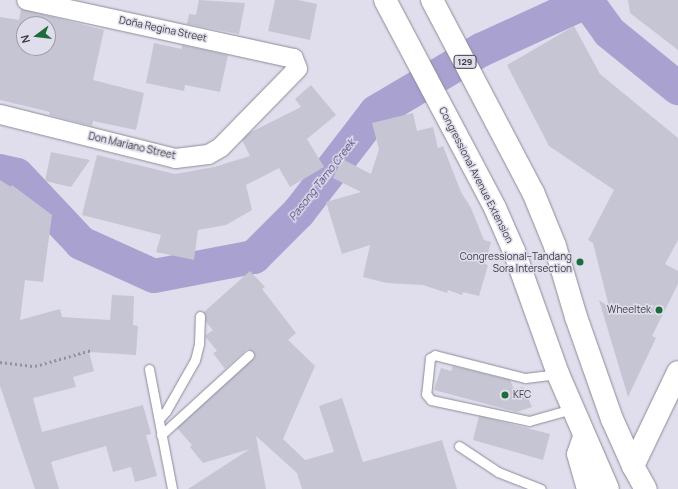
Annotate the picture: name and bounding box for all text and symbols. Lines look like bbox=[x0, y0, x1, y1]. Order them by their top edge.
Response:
street label: Doña Regina Street bbox=[118, 14, 208, 44]
north arrow bbox=[16, 16, 56, 56]
text: N bbox=[17, 33, 33, 45]
road number: 129 bbox=[453, 55, 477, 69]
street label: Congressional Avenue Extension bbox=[436, 105, 516, 245]
street label: Don Mariano Street bbox=[87, 130, 177, 162]
water label: Pasong Tamo Creek bbox=[286, 137, 358, 223]
place label: Congressional–Tandang Sora Intersection bbox=[460, 250, 572, 274]
marker: Congressional–Tandang Sora Intersection bbox=[575, 257, 585, 267]
place label: Wheeltek bbox=[607, 304, 651, 316]
marker: Wheeltek bbox=[654, 305, 664, 315]
place label: KFC bbox=[513, 389, 531, 401]
marker: KFC bbox=[500, 390, 510, 400]

